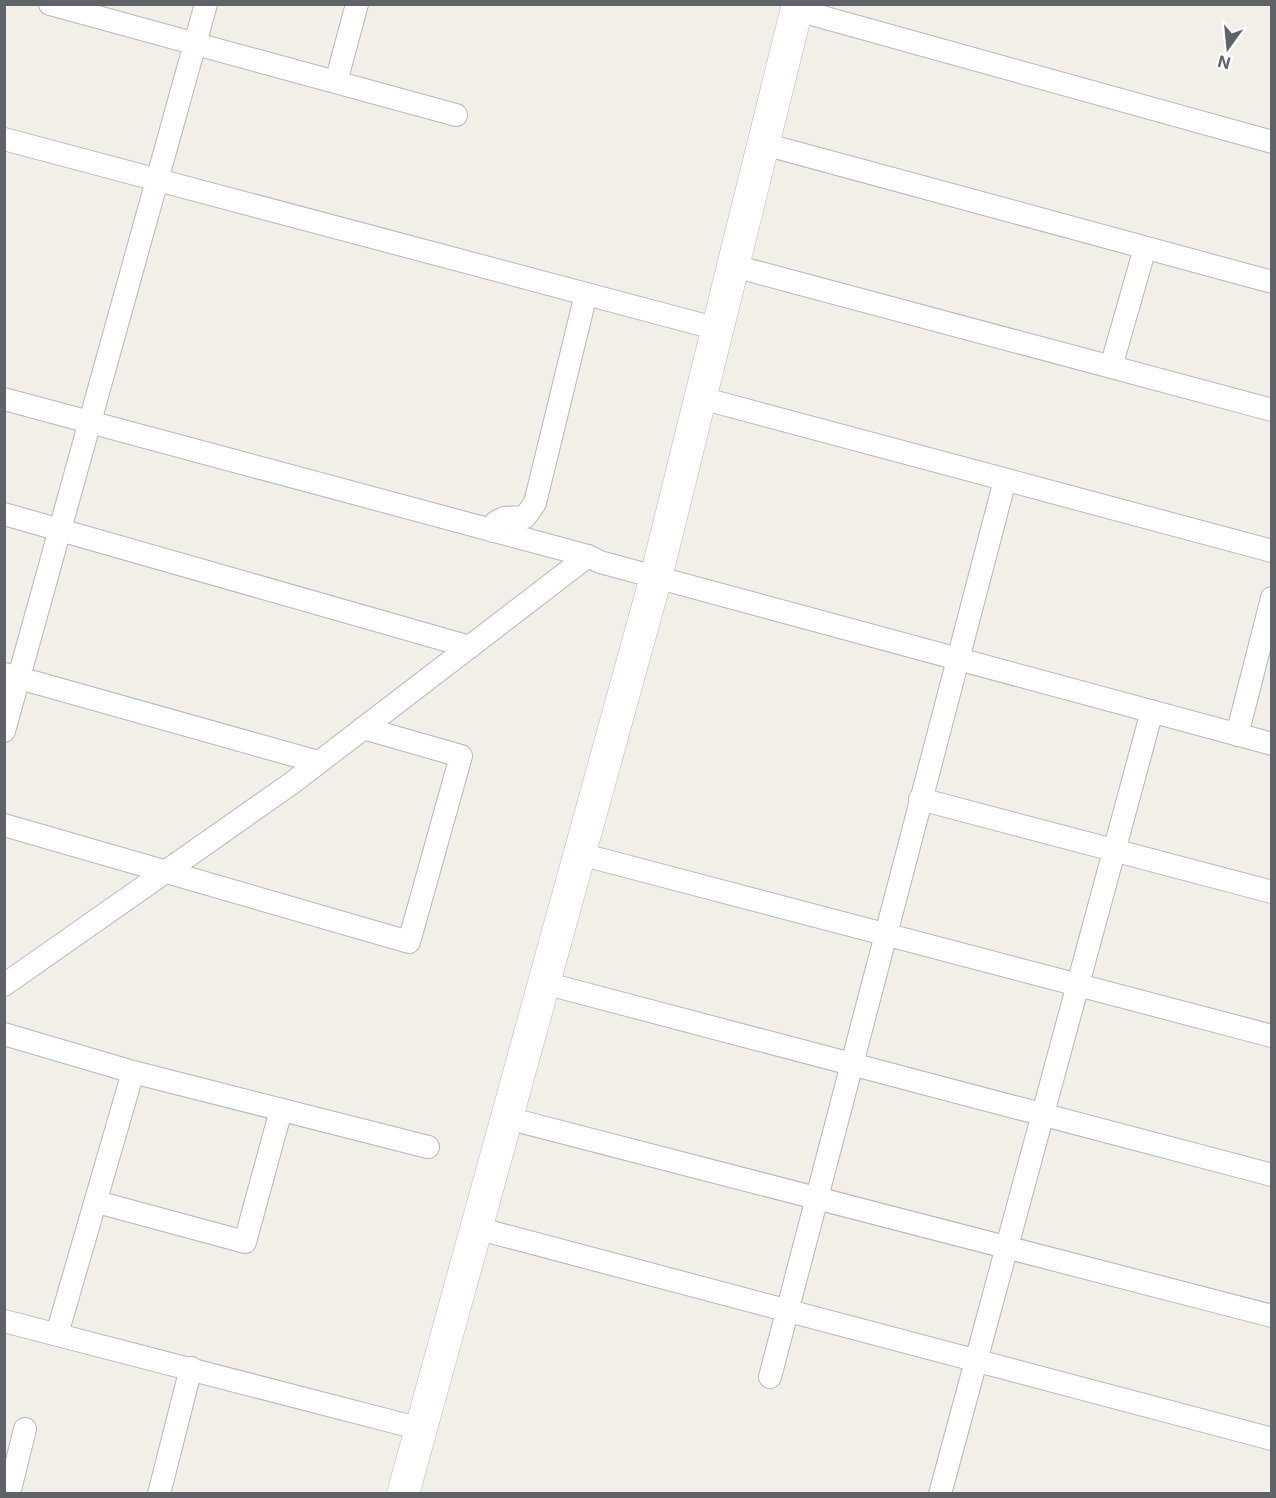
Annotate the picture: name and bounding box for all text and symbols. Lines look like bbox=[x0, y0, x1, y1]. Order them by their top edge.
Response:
north arrow bbox=[1198, 18, 1258, 78]
text: N bbox=[1216, 51, 1233, 74]

